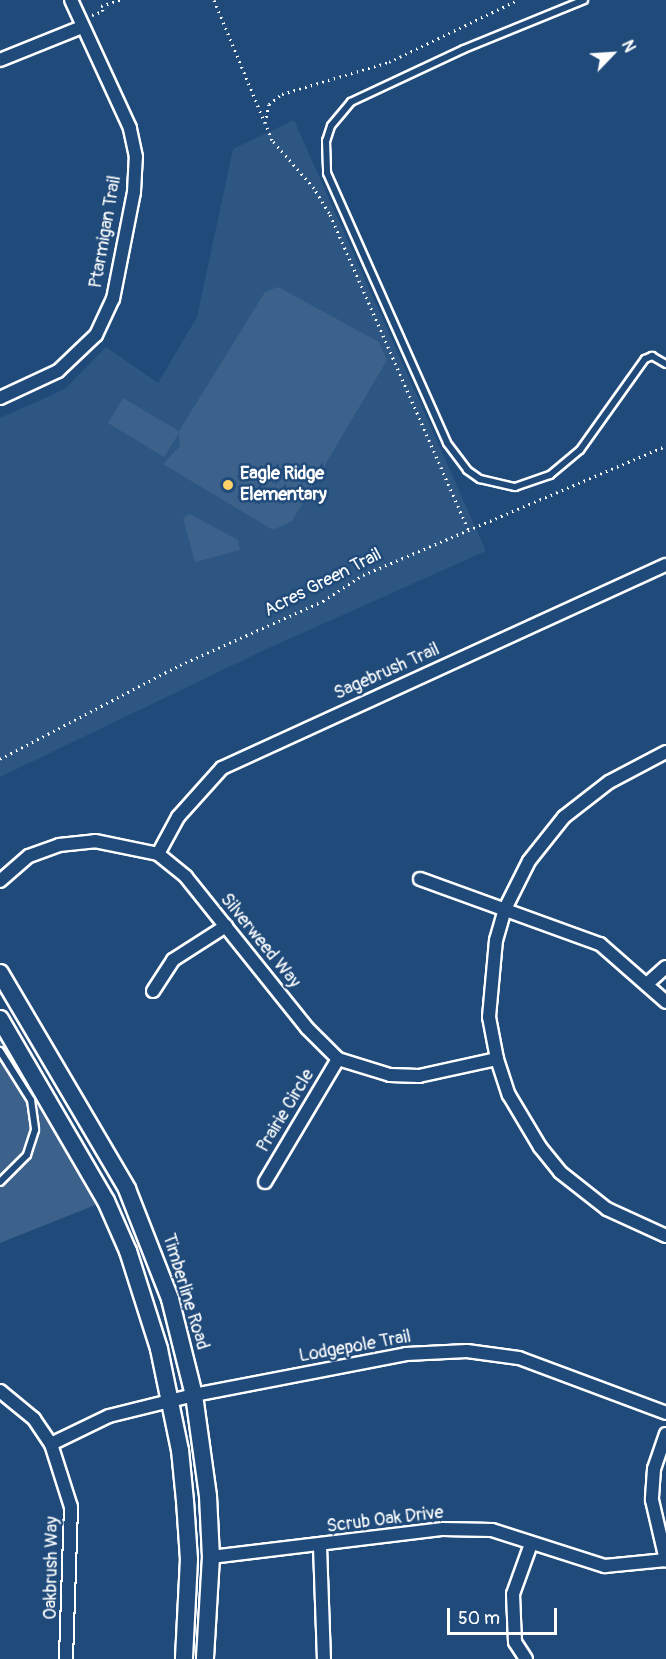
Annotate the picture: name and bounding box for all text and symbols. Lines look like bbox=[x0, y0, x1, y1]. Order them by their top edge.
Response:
north arrow bbox=[582, 24, 642, 84]
text: N bbox=[617, 37, 640, 56]
street label: Ptarmigan Trail bbox=[85, 174, 127, 290]
place label: Eagle Ridge Elementary bbox=[240, 464, 327, 506]
marker: Eagle Ridge Elementary bbox=[221, 478, 235, 492]
street label: Acres Green Trail bbox=[261, 544, 385, 622]
street label: Sagebrush Trail bbox=[331, 639, 443, 705]
street label: Silverweed Way bbox=[215, 889, 305, 993]
street label: Prairie Circle bbox=[253, 1066, 319, 1156]
street label: Timberline Road bbox=[157, 1231, 213, 1353]
street label: Lodgepole Trail bbox=[297, 1327, 413, 1367]
street label: Scrub Oak Drive bbox=[325, 1502, 445, 1538]
street label: Oakbrush Way bbox=[40, 1516, 64, 1620]
scale bar bbox=[450, 1596, 560, 1634]
text: 50 m bbox=[458, 1607, 500, 1630]

